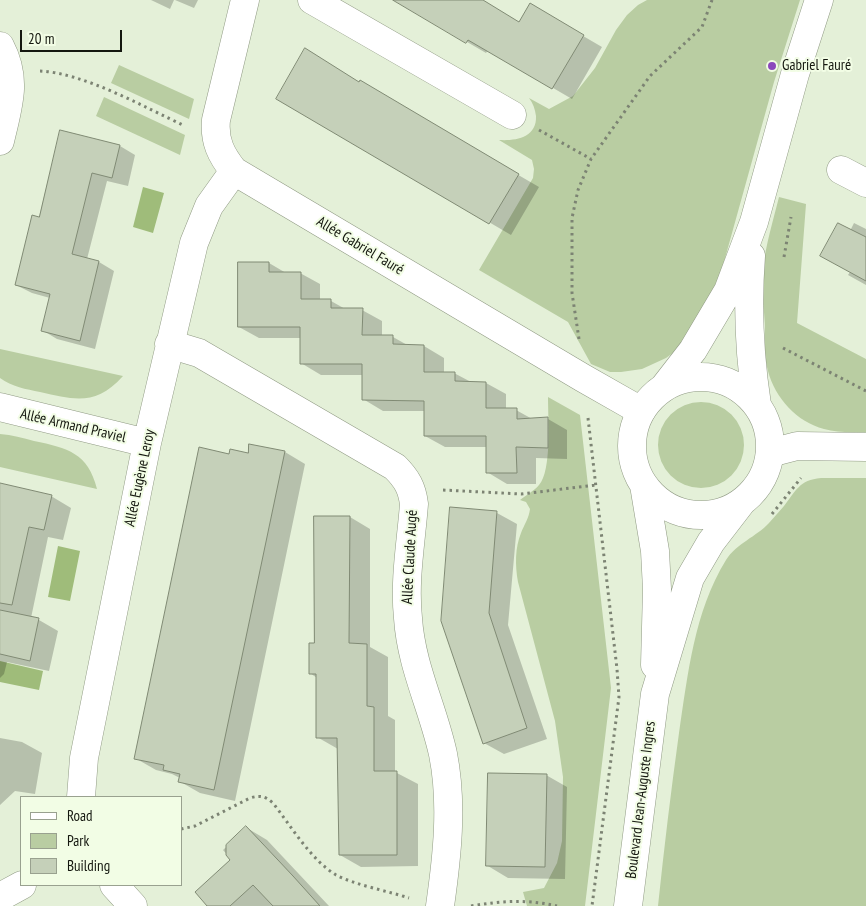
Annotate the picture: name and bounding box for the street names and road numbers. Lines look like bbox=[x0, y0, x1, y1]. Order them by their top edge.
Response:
street label: Allée Gabriel Fauré bbox=[313, 213, 407, 279]
street label: Allée Armand Praviel bbox=[18, 405, 128, 447]
street label: Allée Eugène Leroy bbox=[121, 428, 159, 528]
street label: Allée Claude Augé bbox=[399, 509, 421, 605]
street label: Boulevard Jean-Auguste Ingres bbox=[622, 720, 660, 880]

